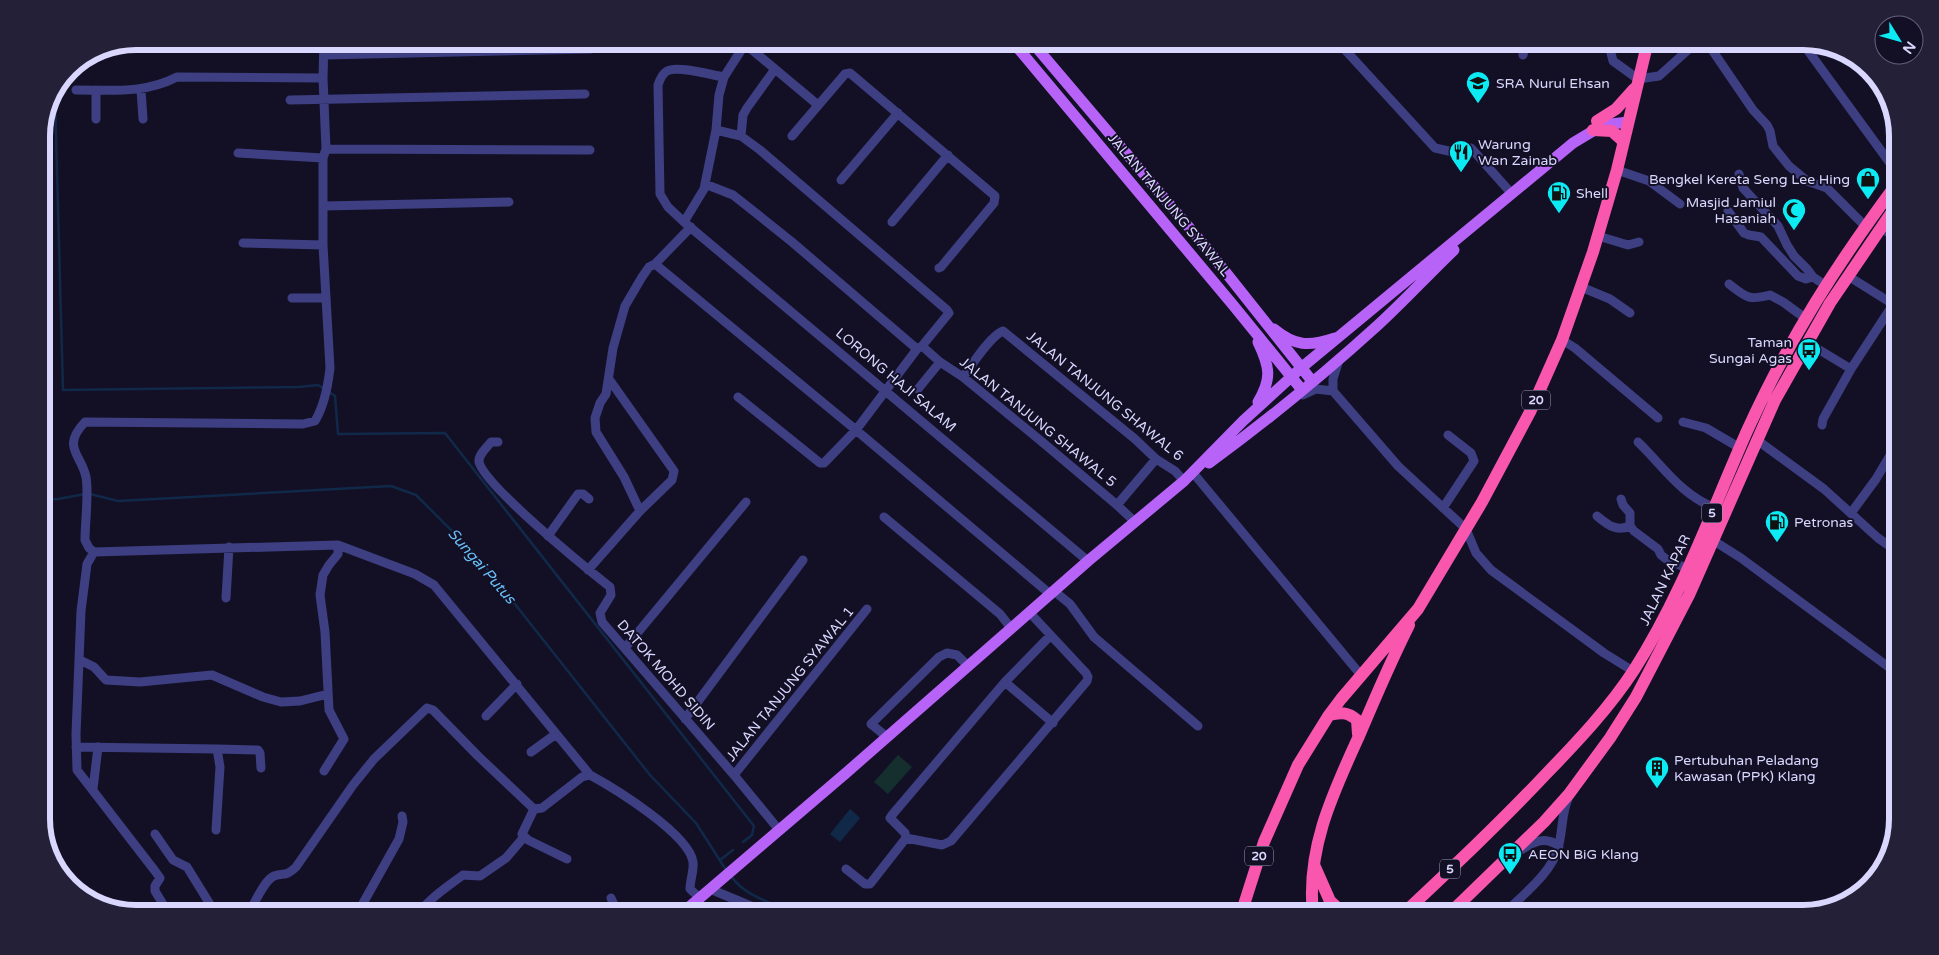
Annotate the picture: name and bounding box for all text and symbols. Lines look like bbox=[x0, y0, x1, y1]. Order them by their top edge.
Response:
north arrow bbox=[1874, 15, 1924, 65]
text: N bbox=[1899, 38, 1919, 57]
school or university icon: SRA Nurul Ehsan bbox=[1465, 70, 1491, 104]
place label: SRA Nurul Ehsan bbox=[1496, 75, 1610, 92]
street label: JALAN TANJUNG SYAWAL bbox=[1104, 130, 1234, 280]
place label: Warung Wan Zainab bbox=[1478, 136, 1557, 169]
restaurant icon: Warung Wan Zainab bbox=[1448, 139, 1474, 173]
shop icon: Bengkel Kereta Seng Lee Hing bbox=[1855, 166, 1881, 200]
place label: Bengkel Kereta Seng Lee Hing bbox=[1649, 171, 1850, 188]
fuel station icon: Shell bbox=[1546, 180, 1572, 214]
place label: Shell bbox=[1576, 185, 1608, 202]
place label: Masjid Jamiul Hasaniah bbox=[1686, 194, 1776, 227]
mosque icon: Masjid Jamiul Hasaniah bbox=[1781, 197, 1807, 231]
street label: LORONG HAJI SALAM bbox=[832, 325, 960, 435]
street label: JALAN TANJUNG SHAWAL 6 bbox=[1023, 327, 1187, 465]
place label: Taman Sungai Agas bbox=[1709, 334, 1792, 367]
bus stop icon: Taman Sungai Agas bbox=[1796, 337, 1822, 371]
street label: JALAN TANJUNG SHAWAL 5 bbox=[956, 353, 1120, 491]
road number: 20 bbox=[1522, 390, 1550, 410]
road number: 5 bbox=[1702, 503, 1722, 522]
fuel station icon: Petronas bbox=[1764, 509, 1790, 543]
place label: Petronas bbox=[1794, 514, 1854, 531]
water label: Sungai Putus bbox=[444, 525, 521, 609]
street label: JALAN KAPAR bbox=[1636, 532, 1694, 628]
street label: JALAN TANJUNG SYAWAL 1 bbox=[722, 603, 858, 765]
street label: DATOK MOHD SIDIN bbox=[614, 616, 718, 734]
place label: Pertubuhan Peladang Kawasan (PPK) Klang bbox=[1674, 752, 1819, 785]
building icon: Pertubuhan Peladang Kawasan (PPK) Klang bbox=[1644, 755, 1670, 789]
bus stop icon: AEON BiG Klang bbox=[1497, 841, 1523, 875]
road number: 20 bbox=[1245, 846, 1273, 866]
place label: AEON BiG Klang bbox=[1528, 846, 1639, 863]
road number: 5 bbox=[1440, 860, 1460, 879]

